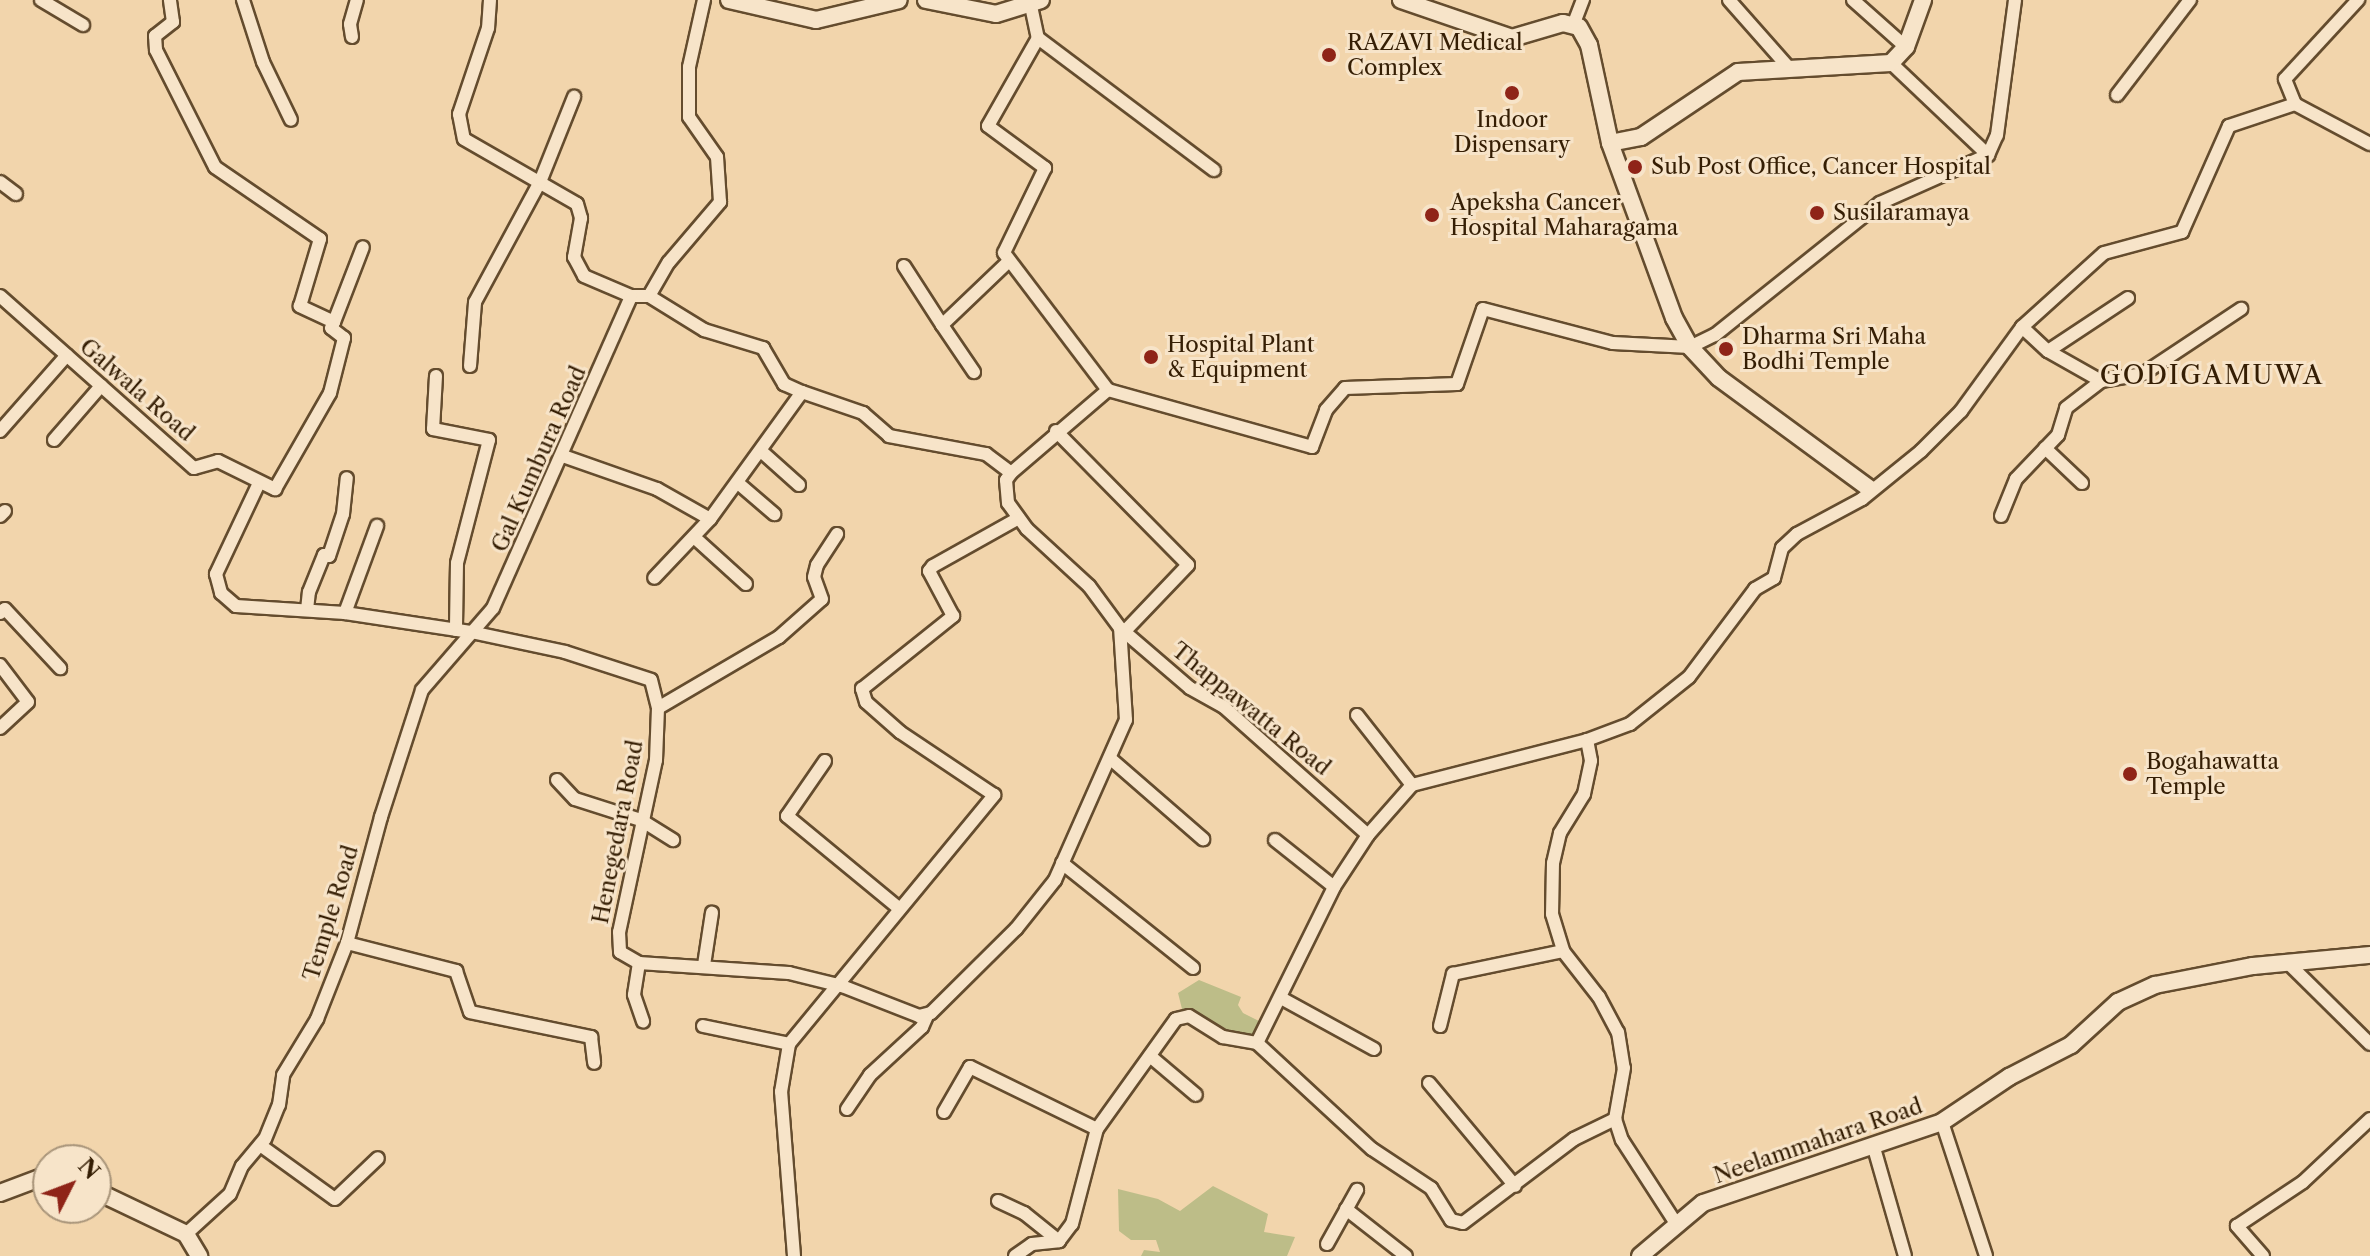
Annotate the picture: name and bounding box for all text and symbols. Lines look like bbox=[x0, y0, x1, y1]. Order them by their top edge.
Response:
place label: RAZAVI Medical Complex bbox=[1347, 29, 1523, 80]
marker: RAZAVI Medical Complex bbox=[1318, 44, 1340, 66]
marker: Indoor Dispensary bbox=[1503, 84, 1521, 102]
place label: Indoor Dispensary bbox=[1454, 106, 1570, 158]
place label: Sub Post Office, Cancer Hospital bbox=[1651, 154, 1991, 180]
marker: Sub Post Office, Cancer Hospital bbox=[1626, 158, 1644, 176]
place label: Apeksha Cancer Hospital Maharagama bbox=[1450, 189, 1678, 240]
place label: Susilaramaya bbox=[1833, 200, 1970, 226]
marker: Apeksha Cancer Hospital Maharagama bbox=[1421, 204, 1443, 226]
marker: Susilaramaya bbox=[1808, 204, 1826, 222]
place label: Dharma Sri Maha Bodhi Temple bbox=[1742, 323, 1926, 374]
place label: Hospital Plant & Equipment bbox=[1167, 331, 1315, 382]
street label: Galwala Road bbox=[74, 333, 200, 447]
marker: Dharma Sri Maha Bodhi Temple bbox=[1717, 340, 1735, 358]
marker: Hospital Plant & Equipment bbox=[1142, 348, 1160, 366]
district label: GODIGAMUWA bbox=[2100, 360, 2324, 392]
street label: Gal Kumbura Road bbox=[486, 362, 592, 556]
street label: Thappawatta Road bbox=[1166, 637, 1336, 781]
street label: Henegedara Road bbox=[587, 738, 649, 926]
place label: Bogahawatta Temple bbox=[2146, 748, 2279, 800]
marker: Bogahawatta Temple bbox=[2121, 765, 2139, 783]
street label: Temple Road bbox=[298, 842, 364, 984]
street label: Neelammahara Road bbox=[1710, 1093, 1926, 1189]
north arrow bbox=[32, 1144, 112, 1224]
text: N bbox=[72, 1153, 105, 1185]

